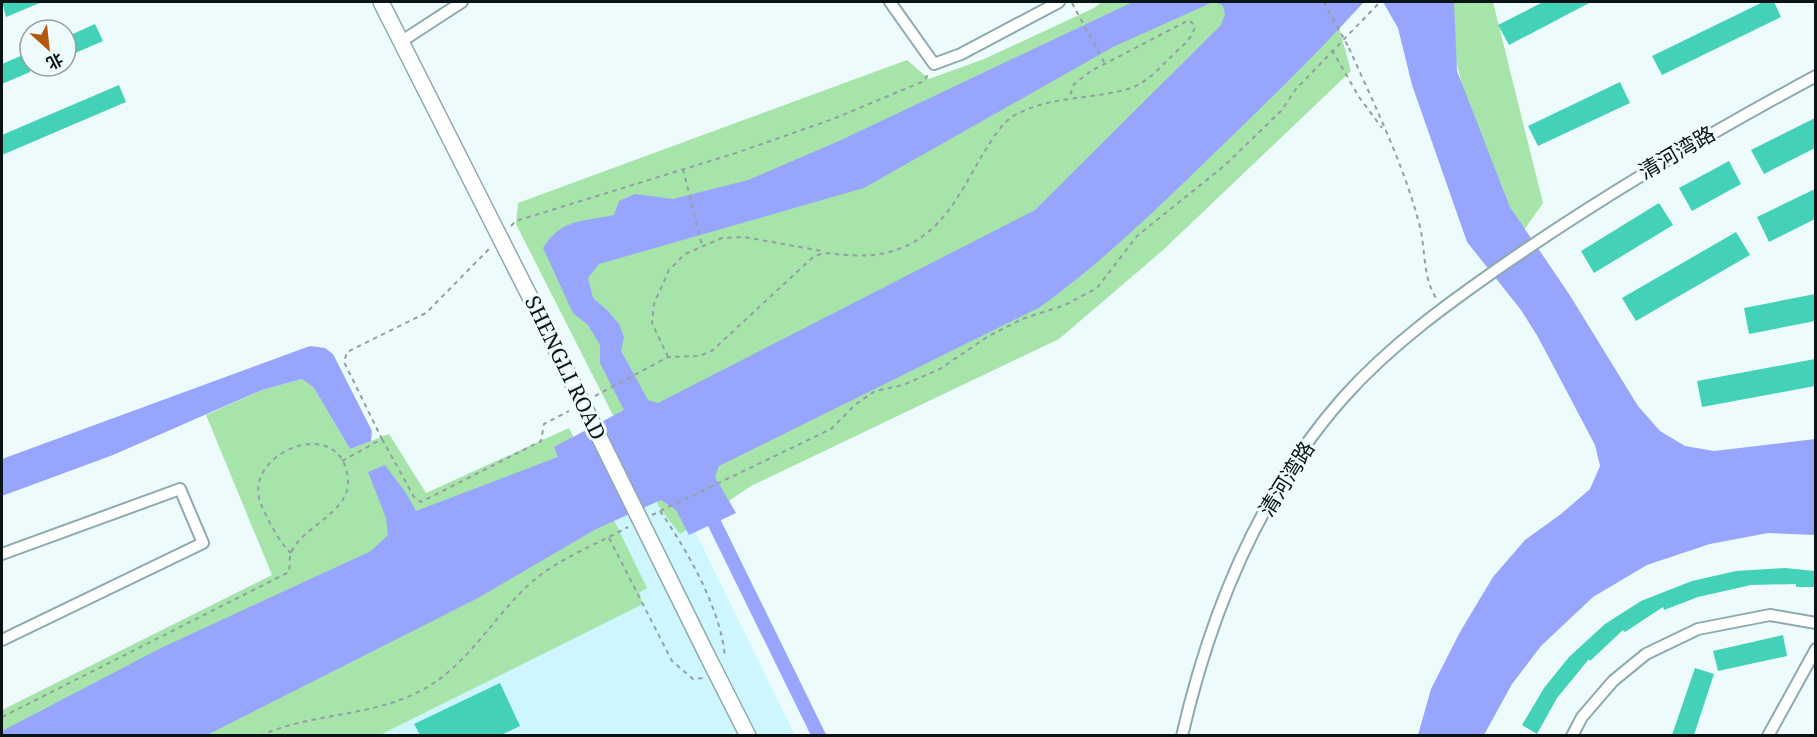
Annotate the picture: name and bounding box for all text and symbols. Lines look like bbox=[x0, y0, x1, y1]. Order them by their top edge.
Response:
north arrow bbox=[18, 18, 78, 78]
text: 北 bbox=[43, 48, 67, 75]
street label: 清河湾路 bbox=[1633, 119, 1720, 185]
street label: SHENGLI ROAD bbox=[519, 291, 613, 444]
street label: 清河湾路 bbox=[1252, 435, 1320, 522]

